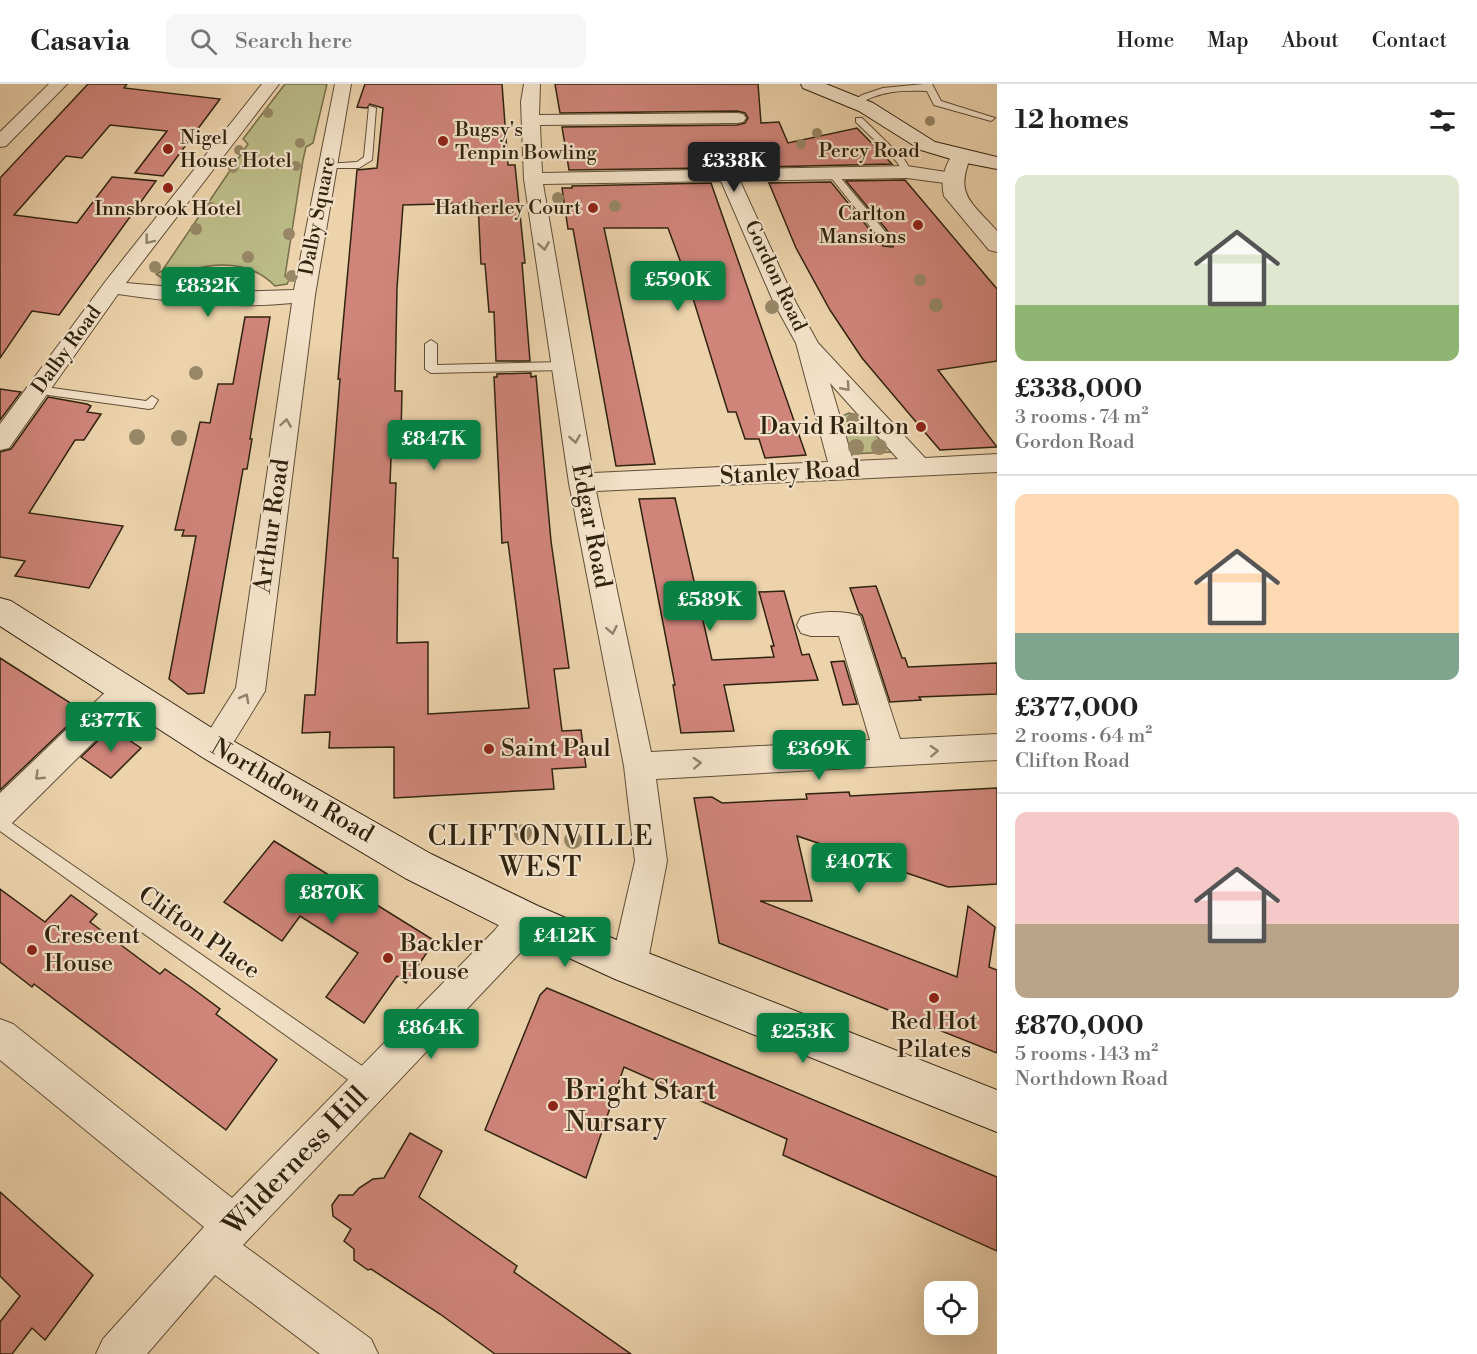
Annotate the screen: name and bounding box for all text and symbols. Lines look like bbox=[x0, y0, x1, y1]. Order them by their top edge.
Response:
search box bbox=[166, 14, 586, 68]
text: Casavia bbox=[30, 24, 130, 59]
icon: search bbox=[187, 25, 220, 58]
text: Search here bbox=[235, 28, 352, 55]
text: Home bbox=[1117, 28, 1174, 54]
text: Map bbox=[1207, 28, 1249, 54]
text: About bbox=[1282, 28, 1339, 54]
text: Contact bbox=[1372, 28, 1447, 54]
text: 12 homes bbox=[1015, 104, 1129, 136]
icon: filters bbox=[1426, 104, 1459, 137]
place label: Bugsy's Tenpin Bowling bbox=[454, 118, 598, 166]
place label: Nigel House Hotel bbox=[180, 126, 292, 174]
marker: Bugsy's Tenpin Bowling bbox=[436, 134, 450, 148]
street label: Percy Road bbox=[818, 139, 920, 164]
marker: Nigel House Hotel bbox=[161, 142, 175, 156]
pin: £338K bbox=[692, 142, 776, 193]
text: £338K bbox=[702, 149, 766, 174]
street label: Dalby Square bbox=[294, 154, 342, 278]
marker: Innsbrook Hotel bbox=[161, 181, 175, 195]
place label: Hatherley Court bbox=[435, 196, 581, 221]
place label: Innsbrook Hotel bbox=[94, 197, 242, 222]
marker: Hatherley Court bbox=[586, 201, 600, 215]
place label: Carlton Mansions bbox=[819, 202, 906, 250]
icon: home bbox=[1183, 214, 1291, 322]
street label: Gordon Road bbox=[738, 217, 812, 336]
marker: Carlton Mansions bbox=[911, 218, 925, 232]
one-way arrow bbox=[145, 234, 156, 245]
one-way arrow bbox=[537, 241, 550, 251]
pin: £590K bbox=[636, 261, 720, 312]
pin: £832K bbox=[166, 267, 250, 318]
text: £590K bbox=[645, 268, 711, 293]
text: £832K bbox=[176, 274, 240, 299]
street label: Dalby Road bbox=[27, 300, 108, 399]
text: £338,000 bbox=[1015, 373, 1142, 405]
one-way arrow bbox=[839, 380, 850, 391]
text: 3 rooms · 74 m² bbox=[1015, 405, 1148, 430]
place label: David Railton bbox=[760, 412, 909, 442]
one-way arrow bbox=[280, 418, 292, 427]
pin: £847K bbox=[392, 420, 476, 471]
marker: David Railton bbox=[914, 420, 928, 434]
text: £847K bbox=[402, 427, 466, 452]
text: Gordon Road bbox=[1015, 430, 1134, 455]
one-way arrow bbox=[568, 434, 581, 444]
street label: Stanley Road bbox=[719, 454, 861, 492]
street label: Arthur Road bbox=[248, 457, 296, 596]
street label: Edgar Road bbox=[564, 461, 618, 591]
icon: home bbox=[1183, 533, 1291, 641]
pin: £589K bbox=[668, 581, 752, 632]
text: £589K bbox=[677, 588, 743, 613]
one-way arrow bbox=[604, 625, 617, 635]
text: £377,000 bbox=[1015, 692, 1138, 724]
one-way arrow bbox=[238, 694, 249, 704]
pin: £377K bbox=[69, 702, 153, 753]
text: £377K bbox=[80, 709, 142, 734]
text: 2 rooms · 64 m² bbox=[1015, 724, 1152, 749]
pin: £369K bbox=[777, 730, 861, 781]
street label: Northdown Road bbox=[205, 732, 379, 850]
place label: Saint Paul bbox=[501, 734, 611, 764]
text: £369K bbox=[787, 737, 851, 762]
marker: Saint Paul bbox=[482, 742, 496, 756]
one-way arrow bbox=[929, 744, 938, 757]
text: Clifton Road bbox=[1015, 749, 1130, 774]
one-way arrow bbox=[693, 756, 702, 769]
one-way arrow bbox=[36, 768, 47, 779]
district label: CLIFTONVILLE WEST bbox=[428, 820, 654, 885]
pin: £407K bbox=[817, 843, 901, 894]
text: £407K bbox=[826, 850, 892, 875]
icon: home bbox=[1183, 851, 1291, 959]
pin: £870K bbox=[290, 874, 374, 925]
street label: Clifton Place bbox=[132, 880, 266, 986]
text: £870K bbox=[299, 881, 365, 906]
pin: £412K bbox=[523, 917, 607, 968]
place label: Crescent House bbox=[44, 921, 141, 979]
text: £412K bbox=[533, 924, 597, 949]
place label: Backler House bbox=[399, 929, 483, 987]
marker: Crescent House bbox=[25, 943, 39, 957]
marker: Backler House bbox=[381, 951, 395, 965]
marker: Red Hot Pilates bbox=[927, 991, 941, 1005]
place label: Red Hot Pilates bbox=[890, 1007, 979, 1065]
pin: £864K bbox=[389, 1009, 473, 1060]
text: £870,000 bbox=[1015, 1010, 1144, 1042]
pin: £253K bbox=[761, 1013, 845, 1064]
text: £864K bbox=[398, 1016, 464, 1041]
text: £253K bbox=[771, 1020, 835, 1045]
text: 5 rooms · 143 m² bbox=[1015, 1042, 1158, 1067]
text: Northdown Road bbox=[1015, 1067, 1168, 1092]
place label: Bright Start Nursary bbox=[564, 1073, 717, 1140]
street label: Wilderness Hill bbox=[215, 1079, 376, 1244]
marker: Bright Start Nursary bbox=[546, 1099, 560, 1113]
map controls bbox=[924, 1281, 978, 1335]
button: locate bbox=[924, 1281, 978, 1335]

